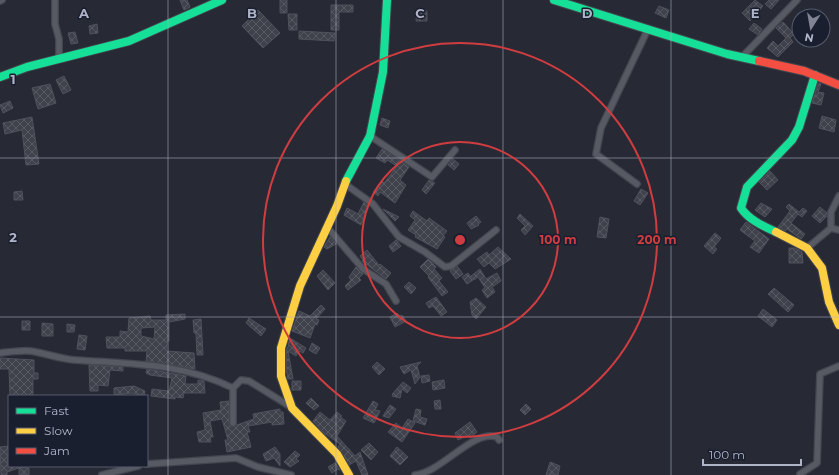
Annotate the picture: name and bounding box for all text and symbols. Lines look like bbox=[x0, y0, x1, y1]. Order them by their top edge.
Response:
text: A bbox=[78, 5, 90, 21]
text: B bbox=[247, 5, 257, 21]
text: C bbox=[415, 5, 425, 21]
text: D bbox=[582, 5, 593, 21]
text: E bbox=[751, 5, 760, 21]
north arrow bbox=[791, 8, 831, 48]
text: N bbox=[803, 30, 815, 46]
text: 1 bbox=[10, 71, 16, 87]
text: 2 bbox=[9, 229, 17, 245]
text: 100 m bbox=[540, 232, 576, 247]
text: 200 m bbox=[637, 232, 677, 247]
centre of rings bbox=[453, 233, 467, 247]
legend bbox=[8, 395, 148, 467]
text: Fast bbox=[44, 403, 69, 418]
text: Slow bbox=[44, 423, 73, 438]
scale bar bbox=[703, 441, 801, 467]
text: Jam bbox=[43, 443, 70, 458]
text: 100 m bbox=[709, 447, 745, 462]

